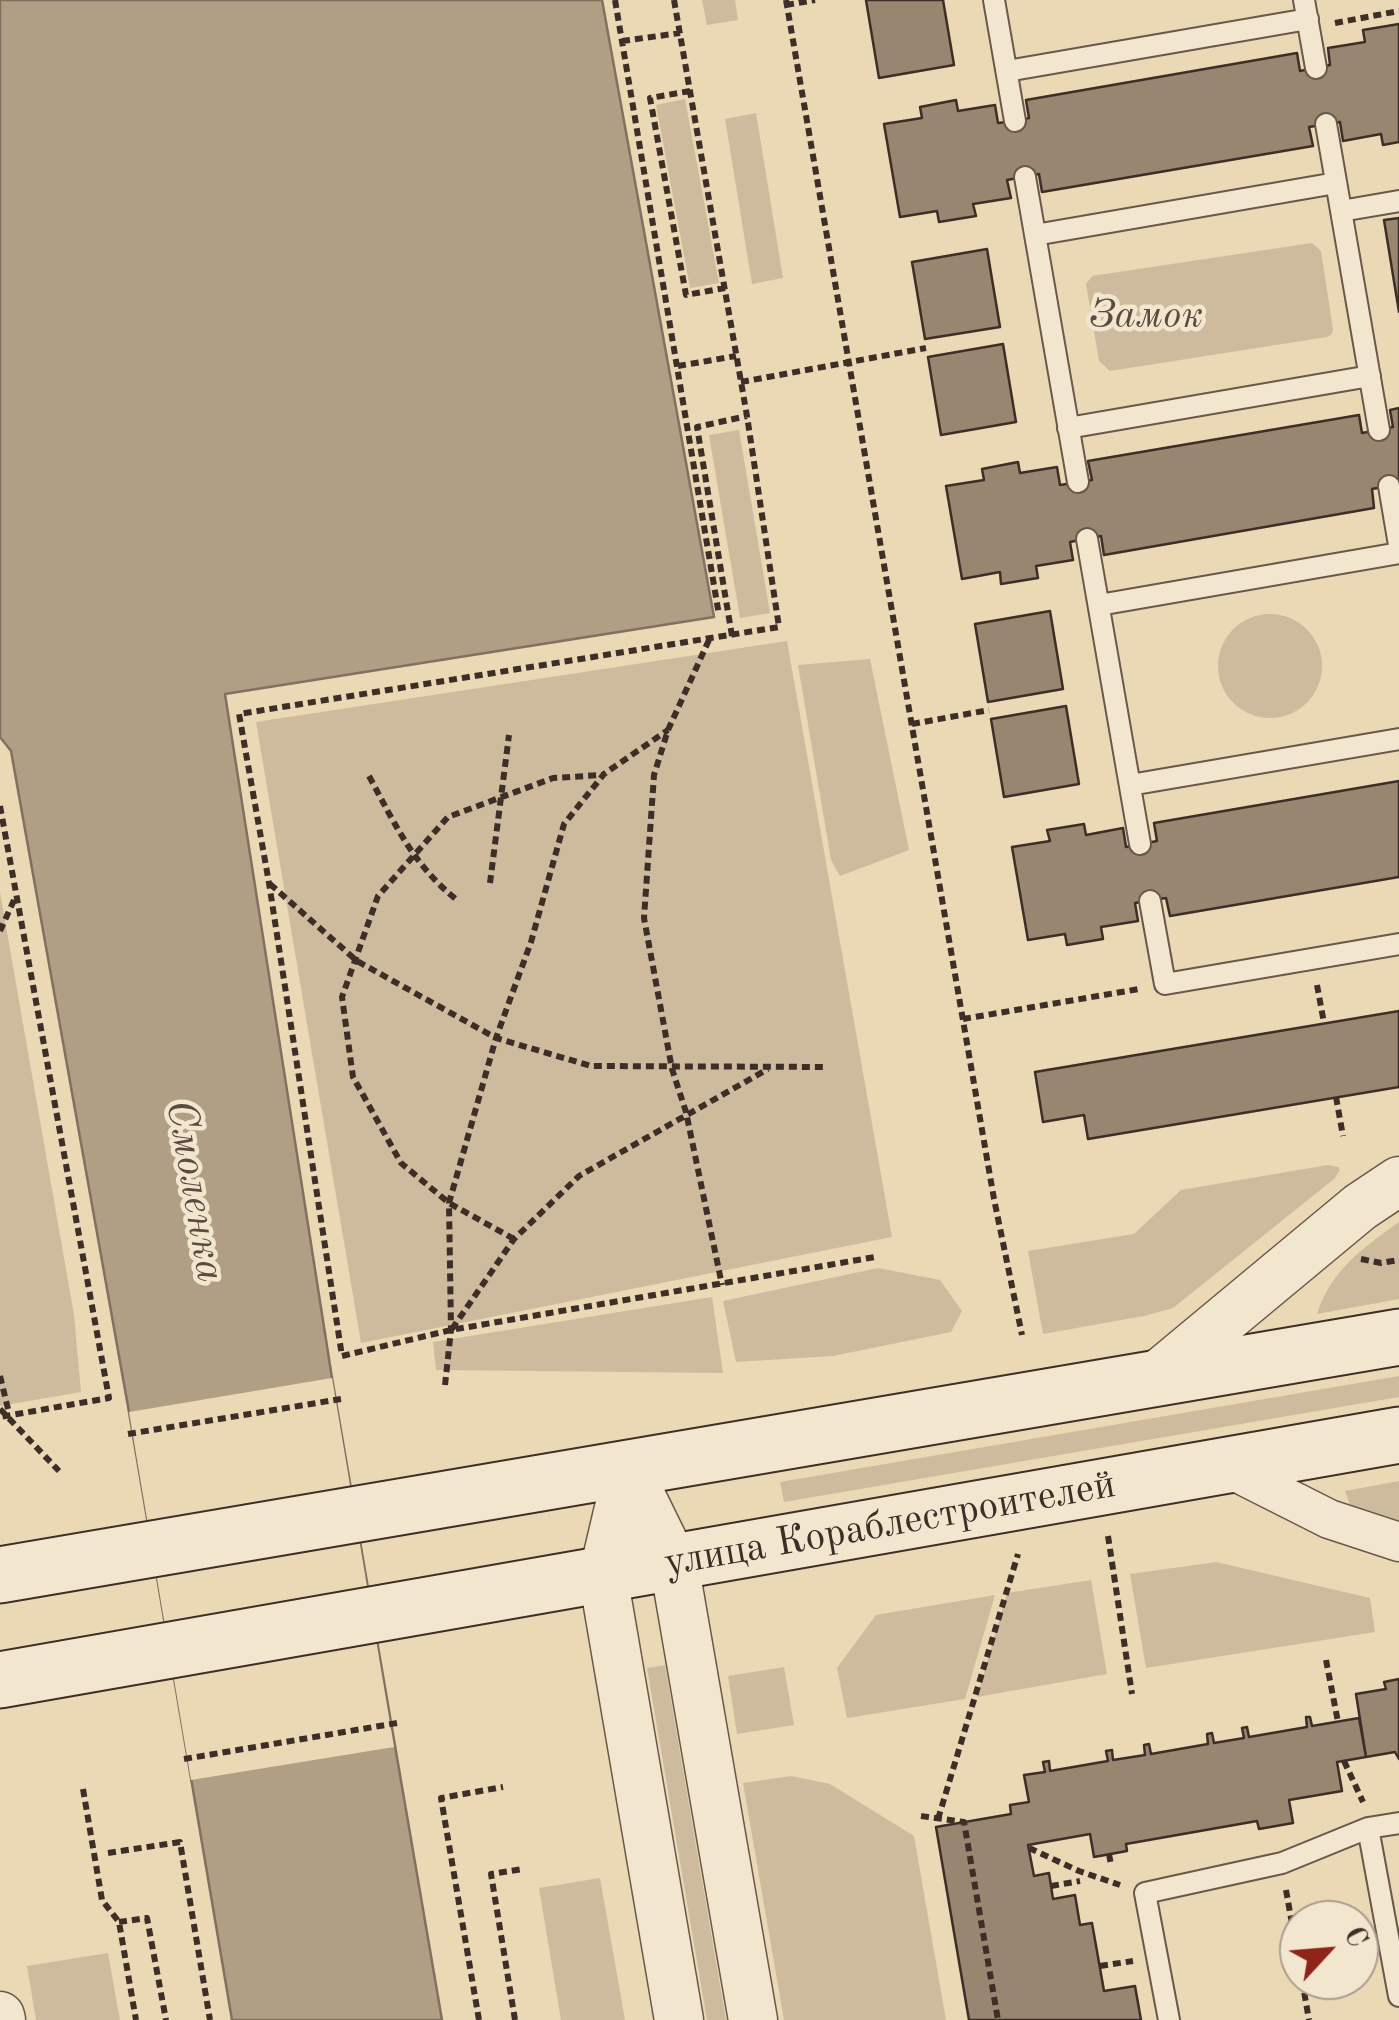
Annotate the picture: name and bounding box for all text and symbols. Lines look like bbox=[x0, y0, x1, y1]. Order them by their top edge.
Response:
park label: Замок bbox=[1089, 293, 1203, 341]
water label: Смоленка bbox=[153, 1096, 235, 1286]
street label: улица Кораблестроителей bbox=[661, 1462, 1119, 1588]
north arrow bbox=[1279, 1900, 1379, 2000]
text: С bbox=[1338, 1923, 1371, 1952]

